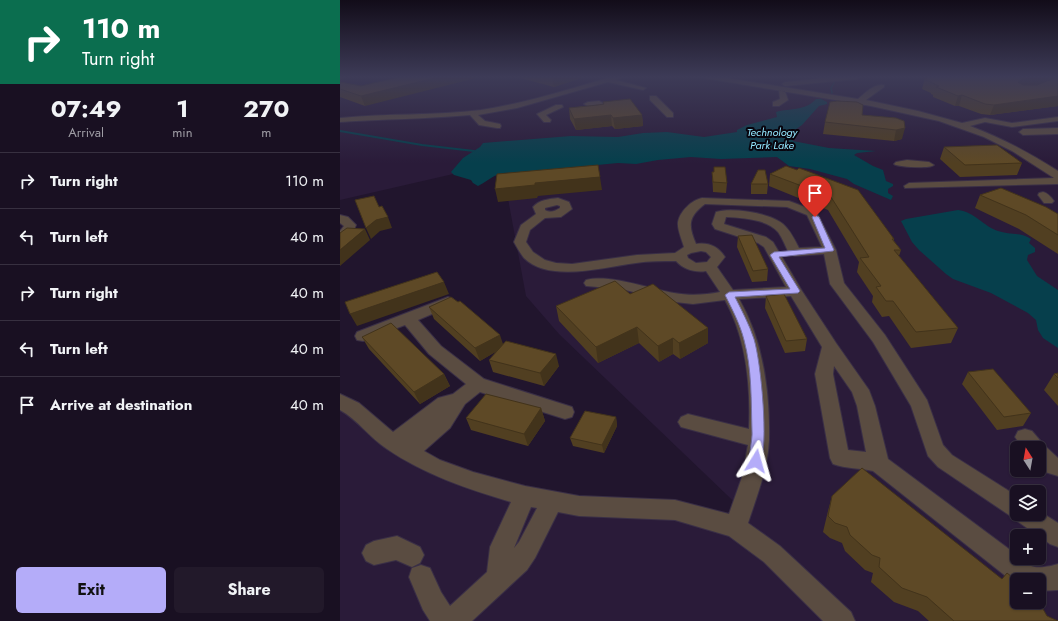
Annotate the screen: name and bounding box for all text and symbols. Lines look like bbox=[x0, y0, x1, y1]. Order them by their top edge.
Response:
text: 110 m bbox=[82, 8, 160, 49]
icon: right bbox=[16, 16, 68, 68]
text: Turn right bbox=[82, 46, 154, 72]
text: 07:49 bbox=[51, 91, 122, 126]
text: 1 bbox=[176, 91, 189, 126]
text: 270 bbox=[243, 91, 289, 126]
text: Arrival bbox=[68, 123, 104, 142]
text: min bbox=[172, 123, 193, 142]
text: m bbox=[261, 123, 271, 142]
water label: Technology Park Lake bbox=[747, 124, 799, 153]
icon: right bbox=[16, 170, 38, 192]
text: Turn right bbox=[50, 170, 118, 192]
text: 110 m bbox=[285, 170, 324, 192]
pin bbox=[798, 176, 832, 217]
icon: arrive bbox=[804, 182, 826, 204]
icon: left bbox=[16, 226, 38, 248]
text: Turn left bbox=[50, 226, 108, 248]
text: 40 m bbox=[290, 226, 324, 248]
icon: right bbox=[16, 282, 38, 304]
text: Turn right bbox=[50, 282, 118, 304]
text: 40 m bbox=[290, 282, 324, 304]
icon: left bbox=[16, 338, 38, 360]
text: Turn left bbox=[50, 338, 108, 360]
text: 40 m bbox=[290, 338, 324, 360]
icon: arrive bbox=[16, 394, 38, 416]
text: Arrive at destination bbox=[50, 394, 192, 416]
text: 40 m bbox=[290, 394, 324, 416]
position arrow bbox=[735, 440, 777, 482]
north arrow bbox=[1010, 441, 1046, 477]
map controls bbox=[1010, 441, 1046, 609]
button: layers bbox=[1010, 485, 1046, 521]
button: + bbox=[1010, 529, 1046, 565]
button: Exit bbox=[16, 567, 166, 613]
button: Share bbox=[174, 567, 324, 613]
button: − bbox=[1010, 573, 1046, 609]

